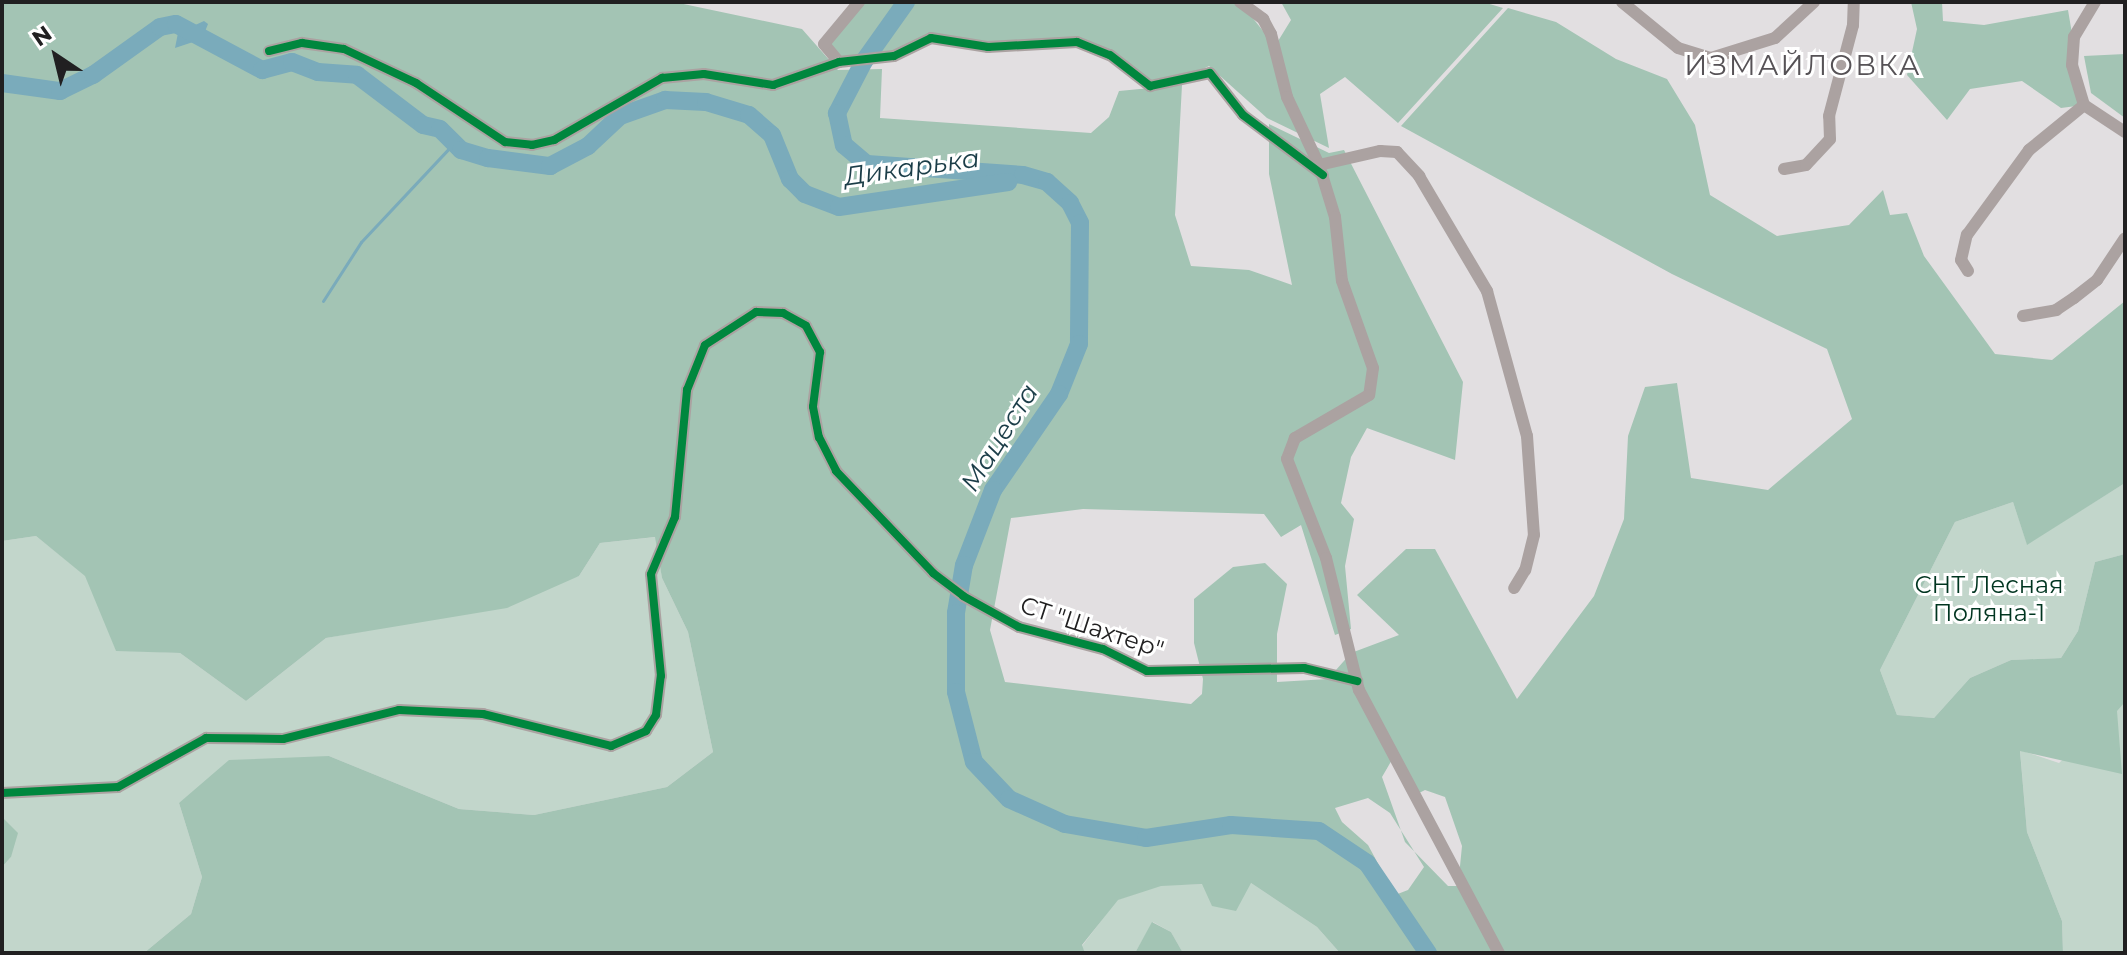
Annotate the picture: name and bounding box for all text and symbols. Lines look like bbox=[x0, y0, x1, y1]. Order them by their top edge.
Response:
north arrow bbox=[16, 16, 96, 96]
text: N bbox=[27, 20, 57, 52]
district label: ИЗМАЙЛОВКА bbox=[1684, 48, 1922, 82]
water label: Дикарька bbox=[842, 143, 982, 193]
water label: Мацеста bbox=[955, 378, 1045, 498]
park label: СНТ Лесная Поляна-1 bbox=[1914, 571, 2064, 627]
street label: СТ "Шахтер" bbox=[1016, 590, 1168, 664]

